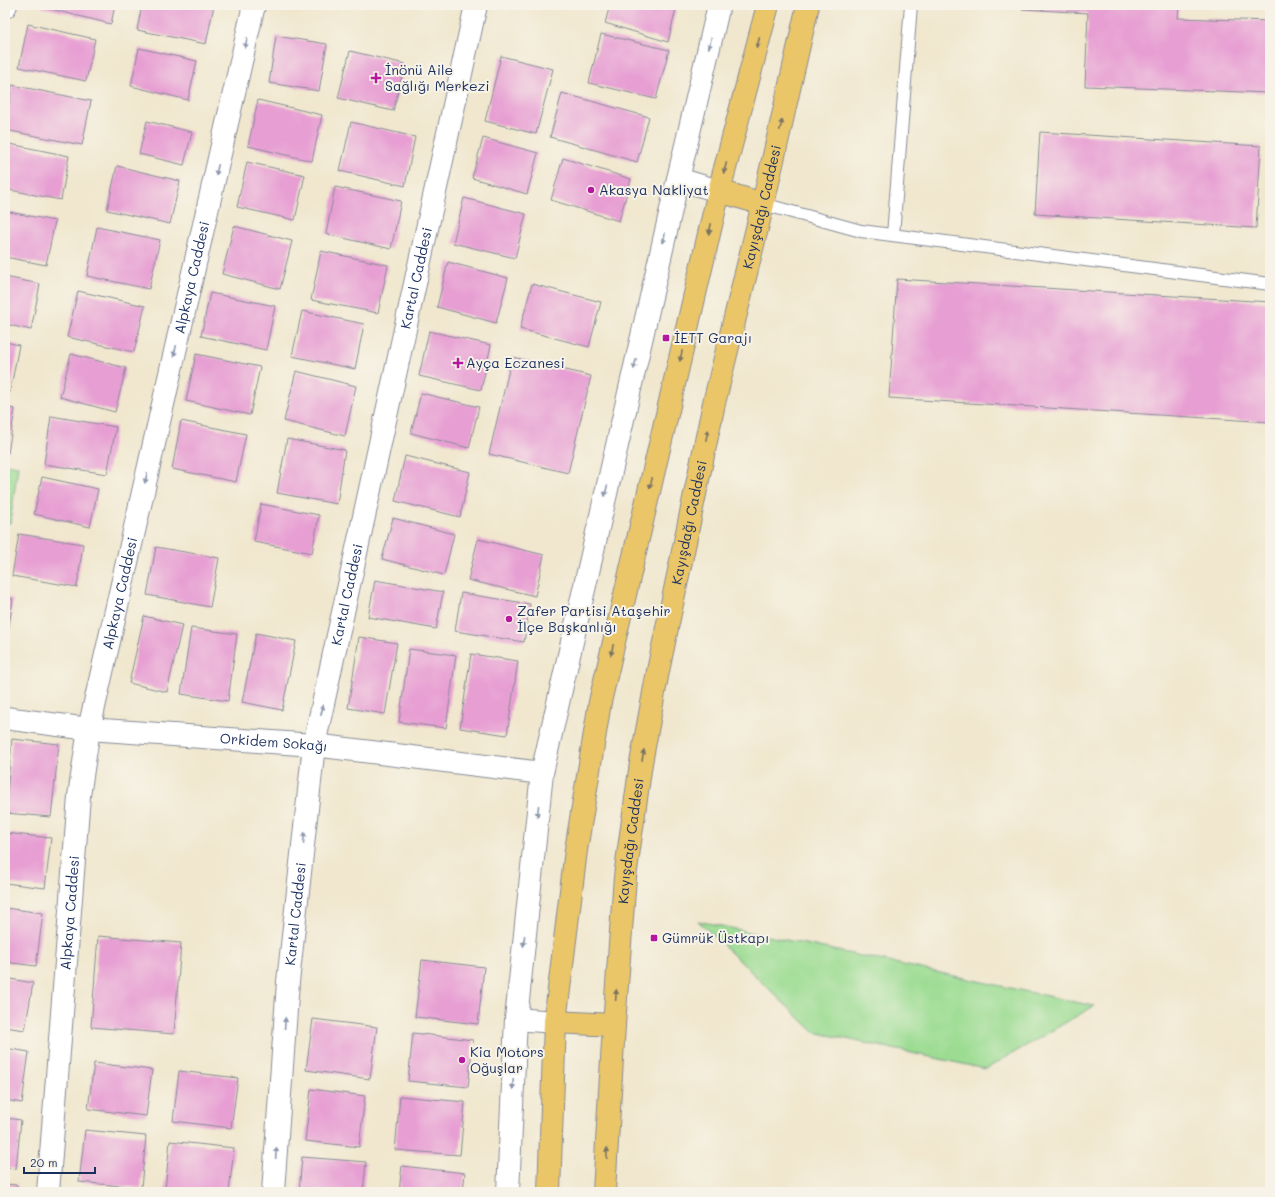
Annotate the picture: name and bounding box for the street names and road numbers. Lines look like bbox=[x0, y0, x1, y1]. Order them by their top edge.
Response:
street label: Kayışdağı Caddesi bbox=[737, 143, 785, 271]
street label: Alpkaya Caddesi bbox=[169, 219, 213, 336]
street label: Kartal Caddesi bbox=[395, 225, 436, 330]
street label: Kayışdağı Caddesi bbox=[666, 459, 711, 586]
street label: Alpkaya Caddesi bbox=[97, 535, 141, 651]
street label: Kartal Caddesi bbox=[326, 542, 367, 647]
street label: Orkidem Sokağı bbox=[219, 728, 329, 756]
street label: Kayışdağı Caddesi bbox=[613, 777, 648, 905]
street label: Alpkaya Caddesi bbox=[55, 855, 83, 971]
street label: Kartal Caddesi bbox=[280, 861, 310, 966]

